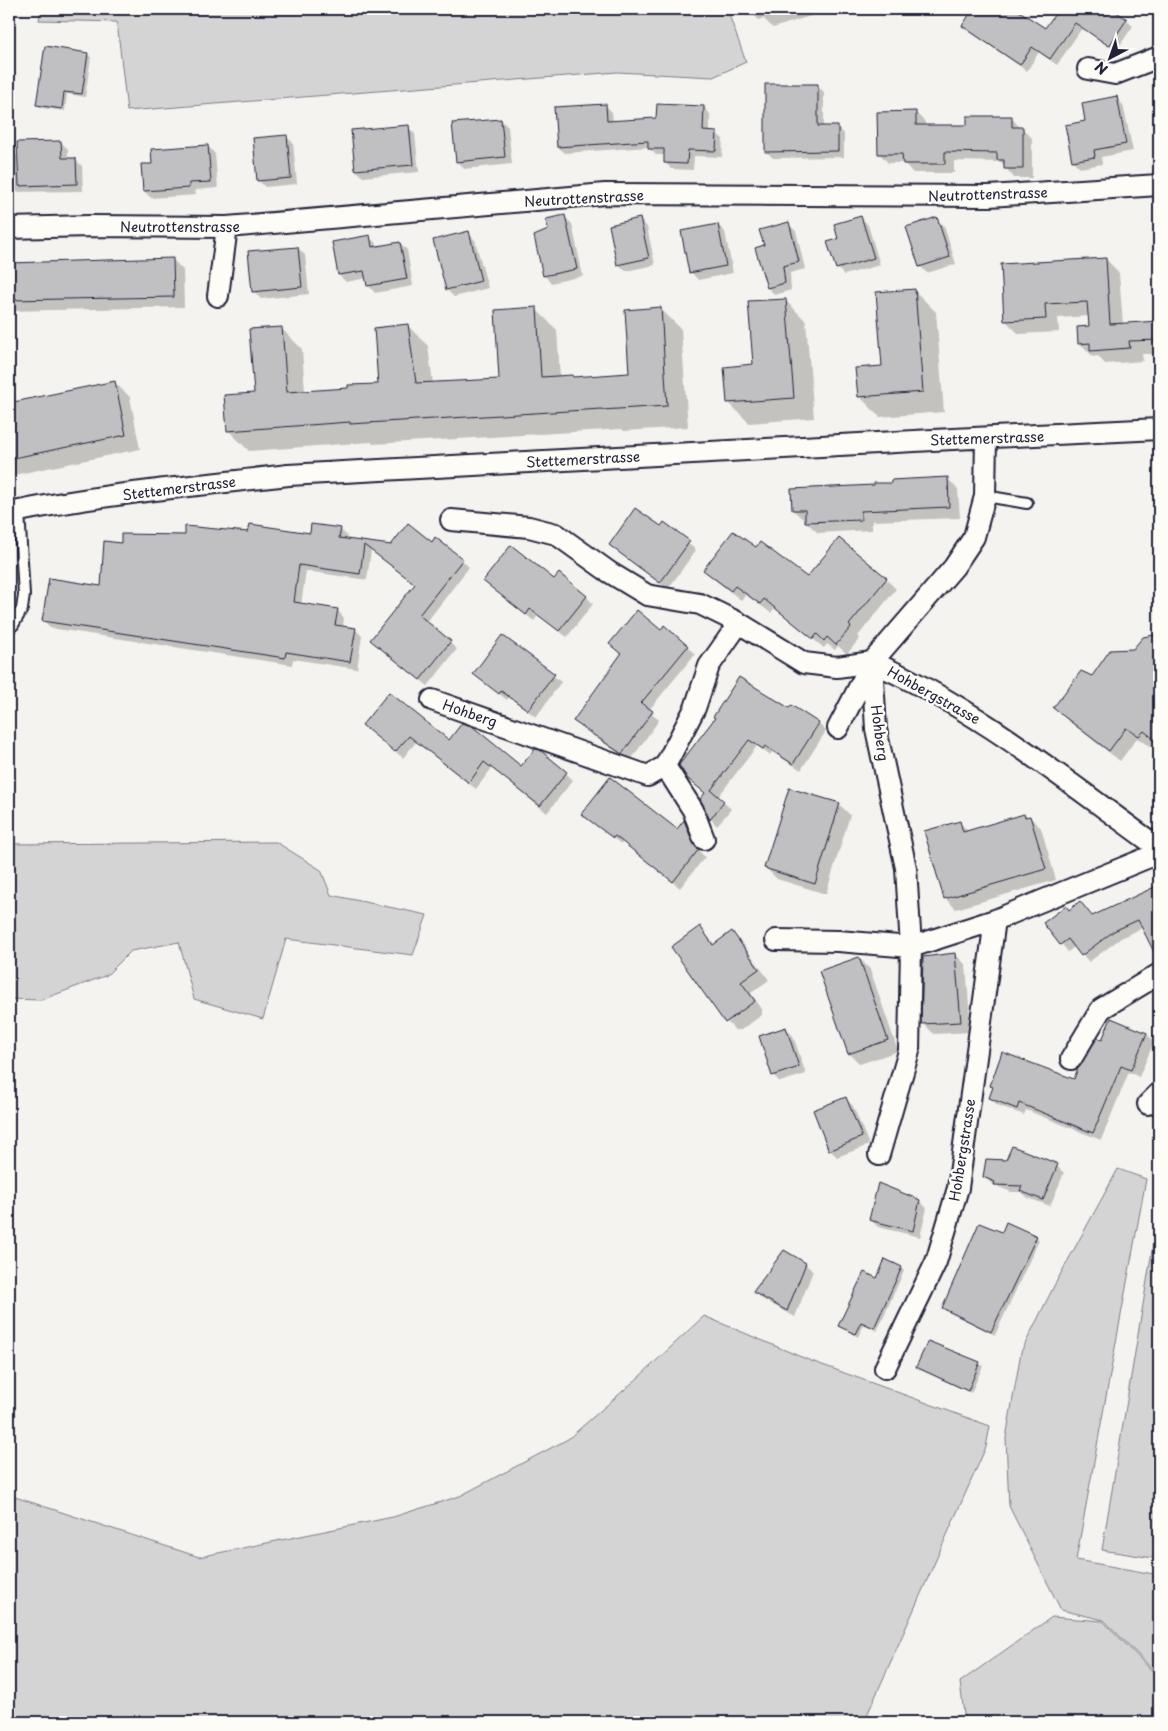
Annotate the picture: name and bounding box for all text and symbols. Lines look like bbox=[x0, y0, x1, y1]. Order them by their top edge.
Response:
north arrow bbox=[1086, 32, 1136, 82]
text: N bbox=[1090, 57, 1112, 80]
street label: Neutrottenstrasse bbox=[928, 181, 1048, 207]
street label: Neutrottenstrasse bbox=[524, 184, 644, 212]
street label: Neutrottenstrasse bbox=[120, 216, 240, 237]
street label: Stettemerstrasse bbox=[929, 426, 1045, 450]
street label: Stettemerstrasse bbox=[525, 446, 641, 472]
street label: Stettemerstrasse bbox=[121, 471, 237, 505]
street label: Hohbergstrasse bbox=[884, 661, 984, 729]
street label: Hohberg bbox=[440, 694, 500, 732]
street label: Hohberg bbox=[866, 704, 894, 762]
street label: Hohbergstrasse bbox=[944, 1097, 980, 1203]

